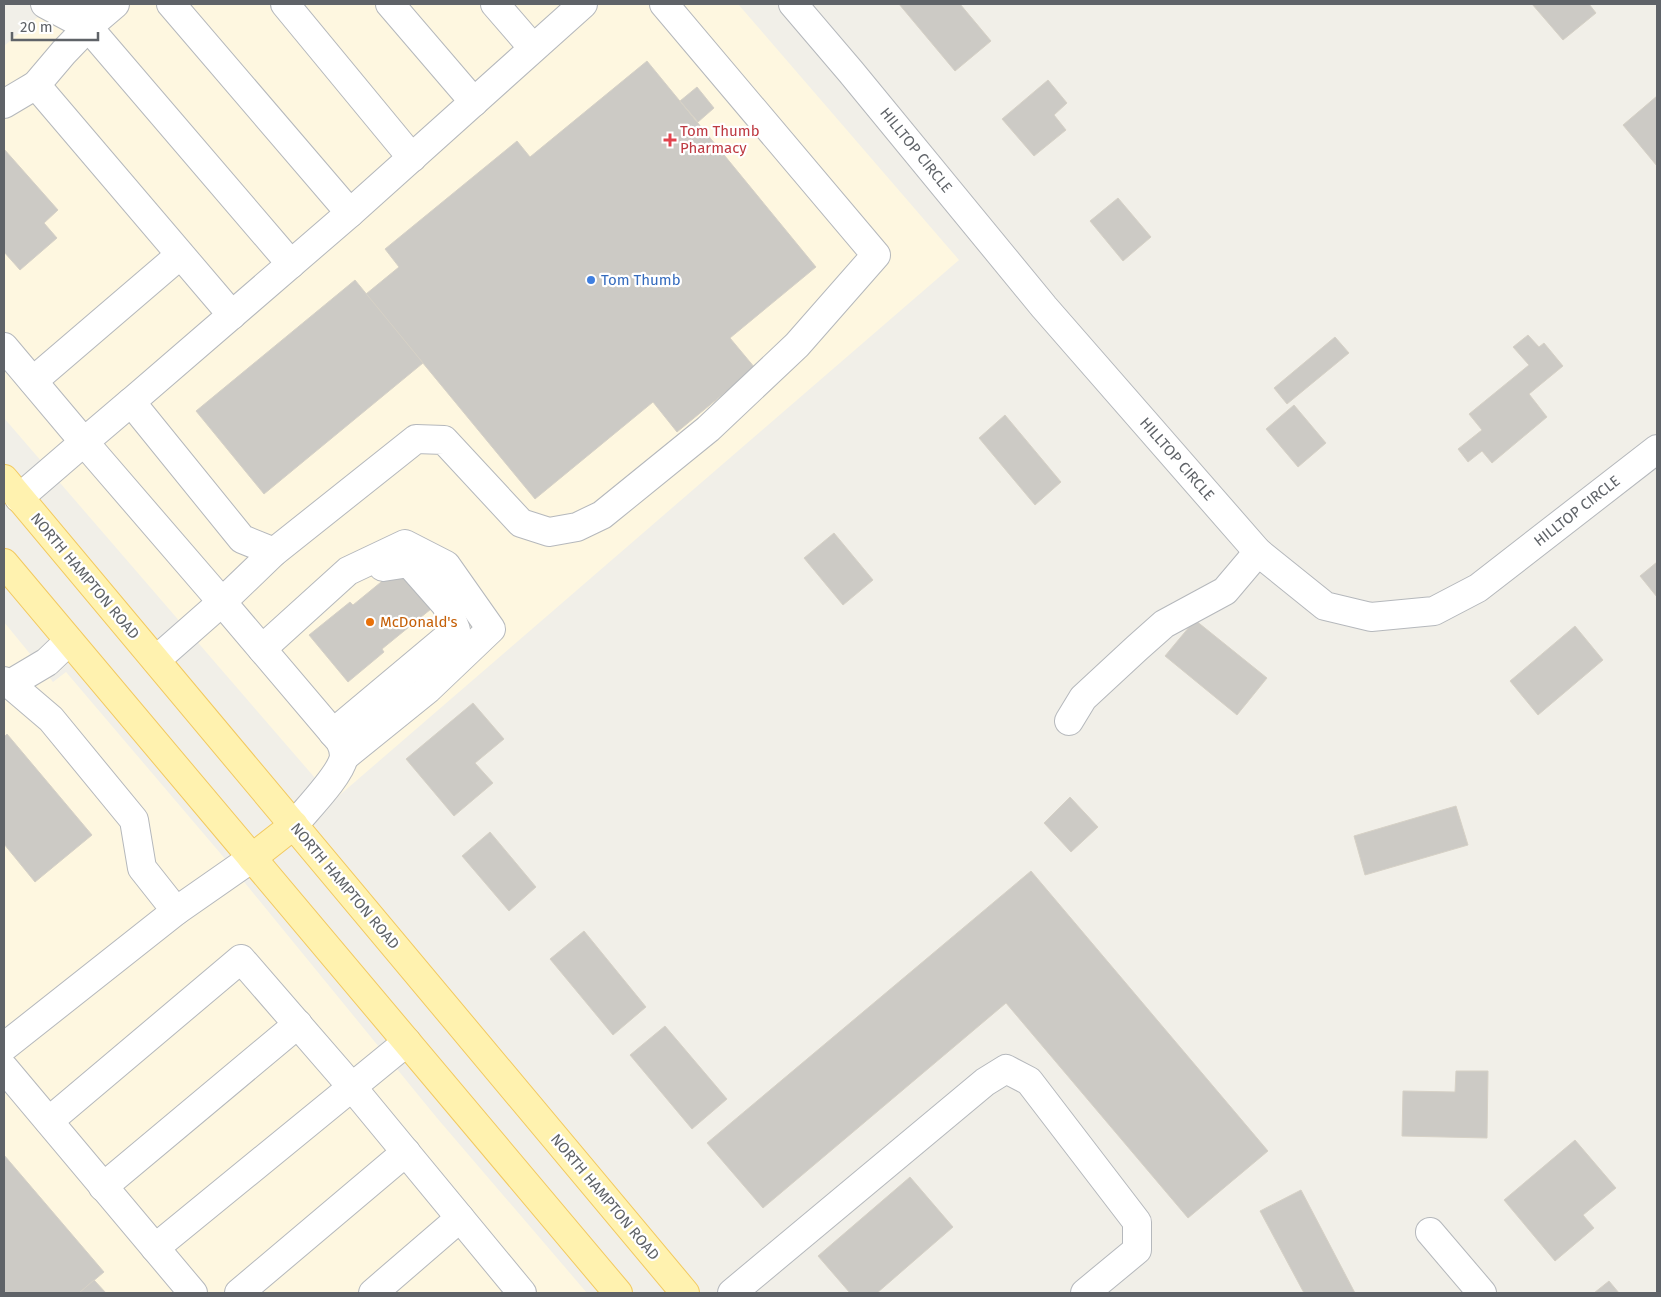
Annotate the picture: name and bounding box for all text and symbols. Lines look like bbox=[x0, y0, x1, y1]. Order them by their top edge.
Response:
scale bar bbox=[12, 10, 99, 42]
text: 20 m bbox=[20, 18, 53, 36]
street label: HILLTOP CIRCLE bbox=[876, 104, 956, 196]
place label: Tom Thumb Pharmacy bbox=[680, 122, 760, 157]
marker: Tom Thumb Pharmacy bbox=[664, 134, 676, 146]
place label: Tom Thumb bbox=[601, 271, 681, 289]
marker: Tom Thumb bbox=[585, 274, 597, 286]
street label: HILLTOP CIRCLE bbox=[1136, 414, 1218, 504]
street label: HILLTOP CIRCLE bbox=[1530, 472, 1624, 550]
street label: NORTH HAMPTON ROAD bbox=[27, 509, 143, 643]
place label: McDonald's bbox=[380, 613, 458, 631]
marker: McDonald's bbox=[364, 616, 376, 628]
street label: NORTH HAMPTON ROAD bbox=[287, 819, 403, 953]
street label: NORTH HAMPTON ROAD bbox=[547, 1130, 663, 1264]

